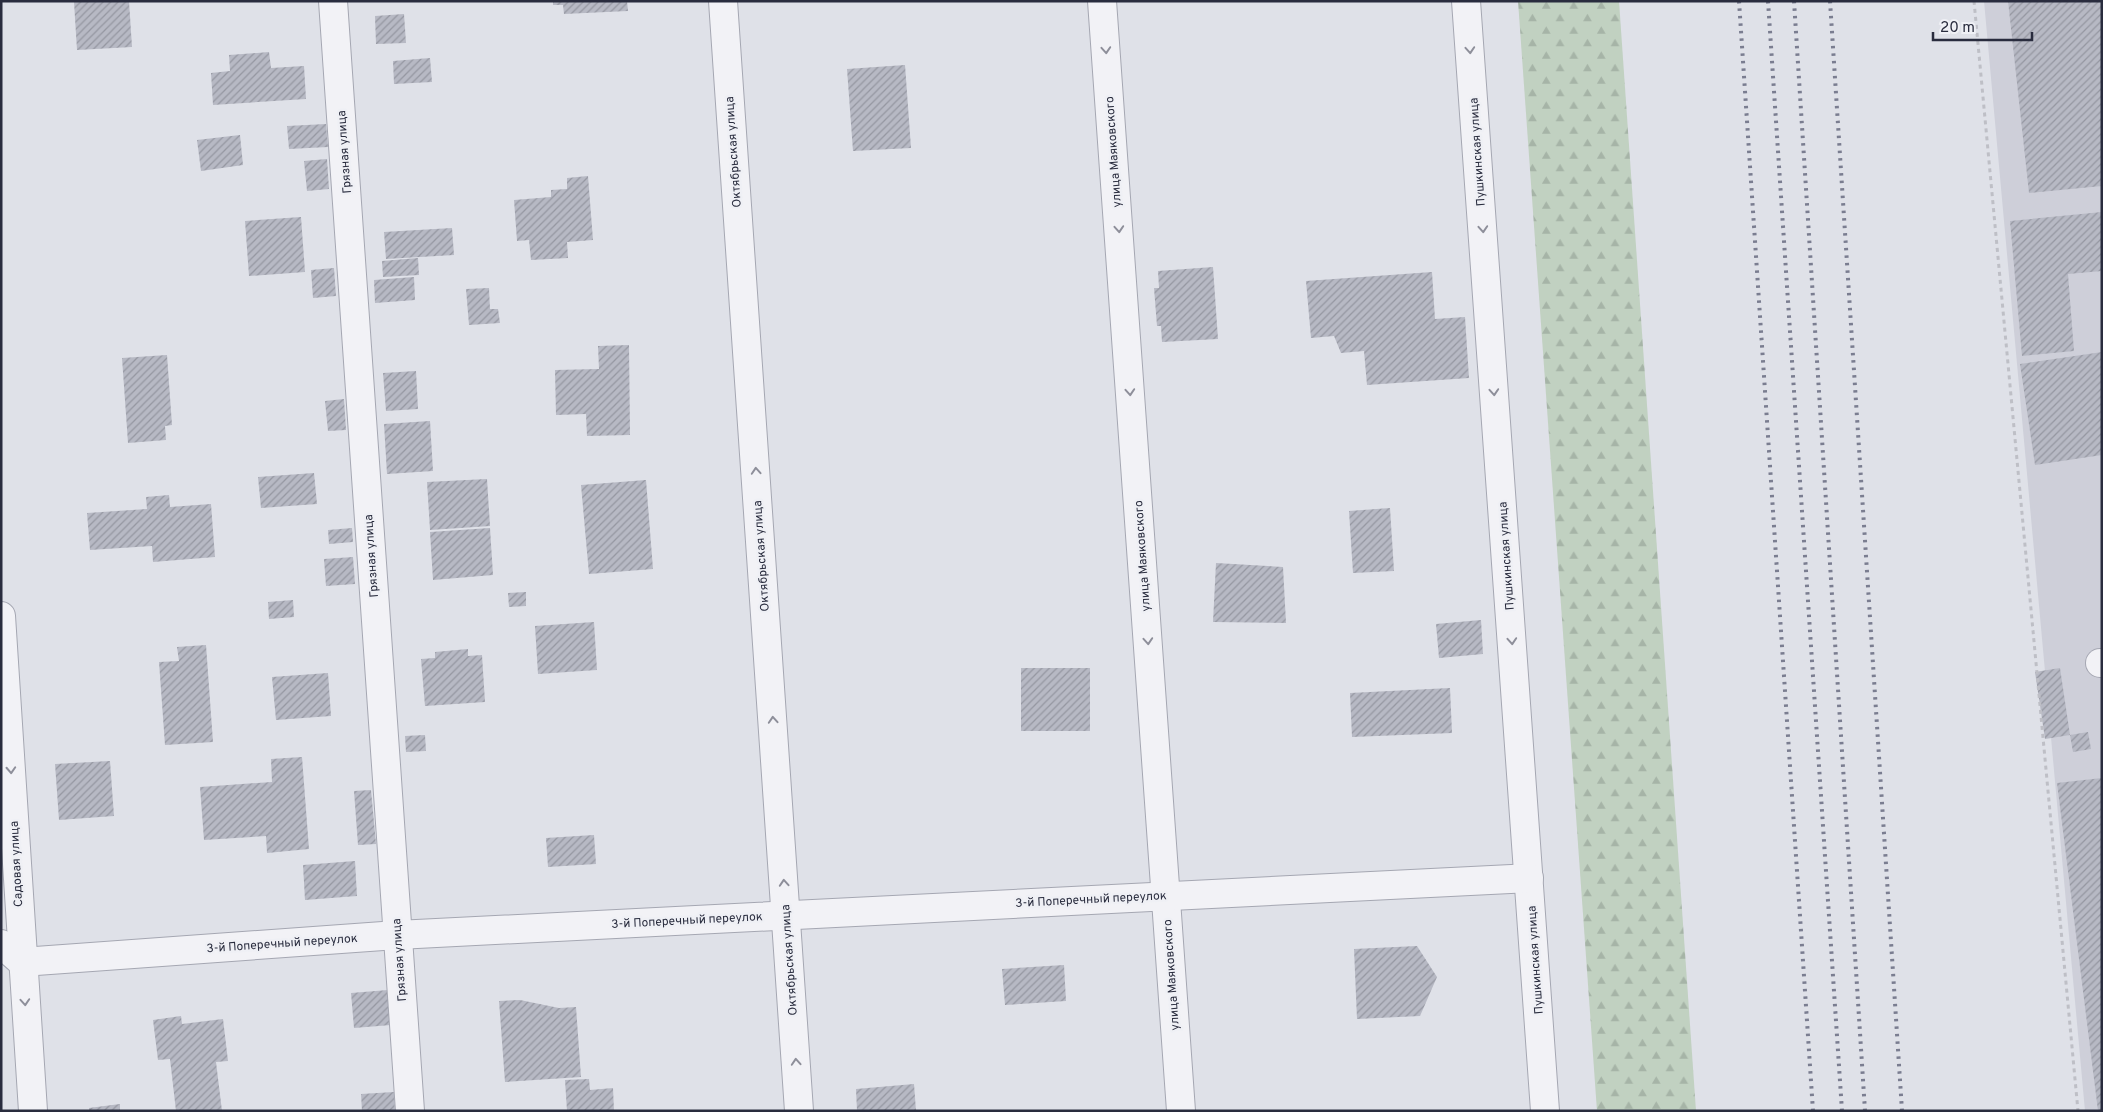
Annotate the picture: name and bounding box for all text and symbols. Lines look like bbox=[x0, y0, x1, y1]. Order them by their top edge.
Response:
scale bar bbox=[1933, 10, 2032, 42]
text: 20 m bbox=[1940, 19, 1975, 38]
one-way arrow bbox=[1100, 46, 1111, 54]
one-way arrow bbox=[1464, 46, 1475, 54]
street label: Октябрьская улица bbox=[722, 96, 746, 208]
street label: улица Маяковского bbox=[1102, 96, 1126, 208]
street label: Пушкинская улица bbox=[1466, 97, 1490, 207]
street label: Грязная улица bbox=[334, 110, 356, 194]
one-way arrow bbox=[1113, 226, 1124, 234]
one-way arrow bbox=[1477, 226, 1488, 234]
one-way arrow bbox=[1124, 388, 1135, 396]
one-way arrow bbox=[1489, 388, 1500, 396]
one-way arrow bbox=[750, 467, 761, 475]
street label: Октябрьская улица bbox=[750, 500, 774, 612]
street label: улица Маяковского bbox=[1131, 500, 1155, 612]
street label: Пушкинская улица bbox=[1495, 501, 1519, 611]
street label: Грязная улица bbox=[361, 514, 383, 598]
one-way arrow bbox=[1142, 637, 1153, 645]
one-way arrow bbox=[1506, 637, 1517, 645]
one-way arrow bbox=[767, 716, 778, 724]
one-way arrow bbox=[5, 766, 16, 774]
street label: Садовая улица bbox=[7, 821, 27, 907]
one-way arrow bbox=[779, 878, 790, 886]
street label: 3-й Поперечный переулок bbox=[1015, 888, 1167, 912]
street label: Октябрьская улица bbox=[778, 904, 802, 1016]
street label: Пушкинская улица bbox=[1524, 905, 1548, 1015]
street label: 3-й Поперечный переулок bbox=[611, 909, 763, 933]
street label: Грязная улица bbox=[389, 918, 411, 1002]
street label: улица Маяковского bbox=[1160, 919, 1184, 1031]
street label: 3-й Поперечный переулок bbox=[206, 931, 358, 957]
one-way arrow bbox=[19, 998, 30, 1006]
one-way arrow bbox=[791, 1058, 802, 1066]

